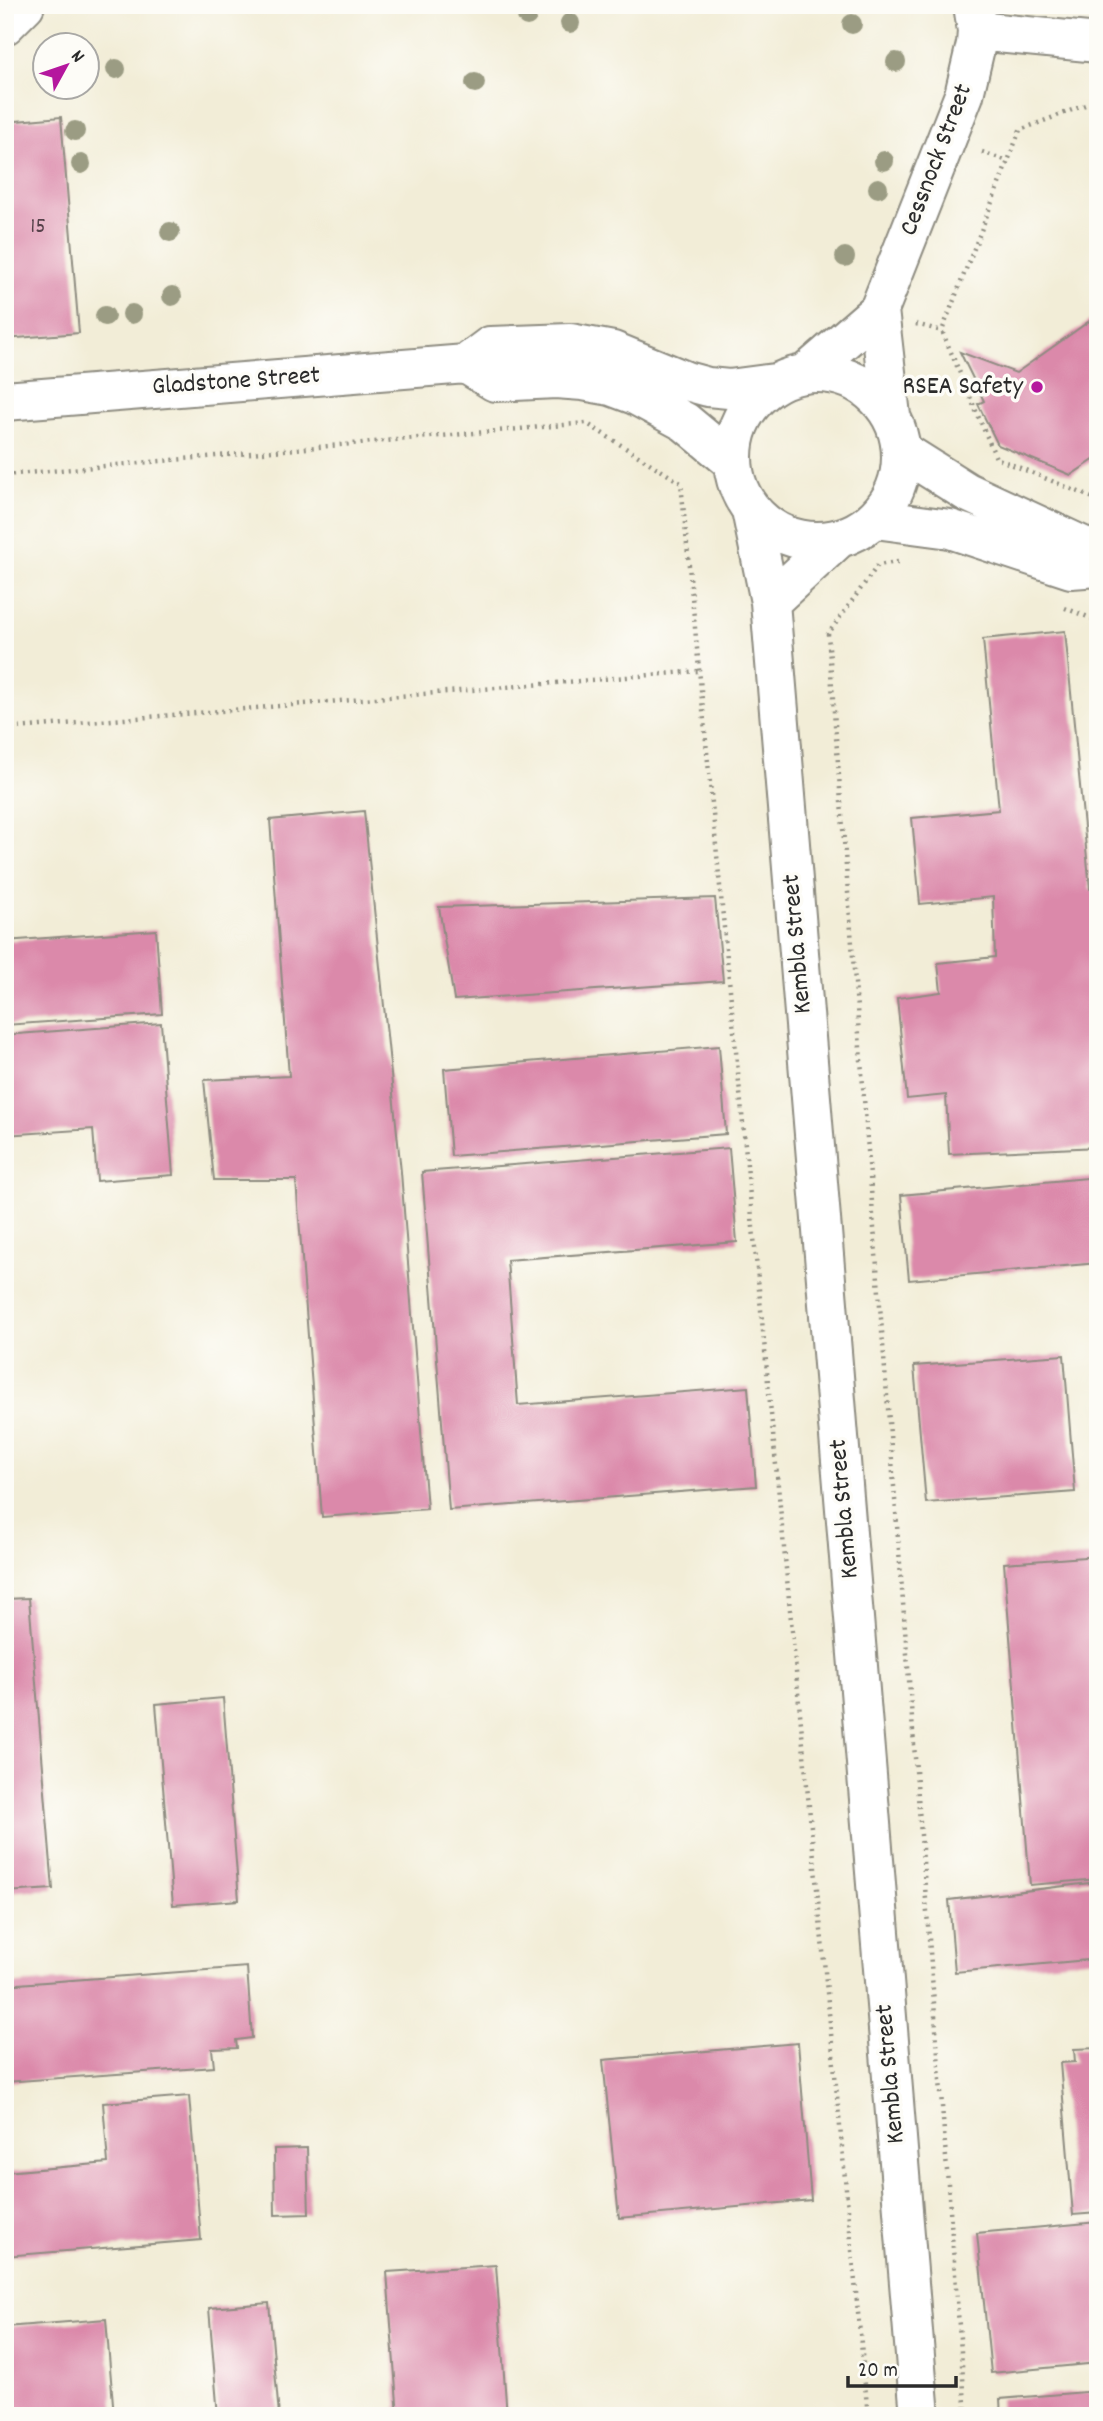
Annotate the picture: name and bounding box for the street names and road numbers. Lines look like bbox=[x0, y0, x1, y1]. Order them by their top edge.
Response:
street label: Cessnock Street bbox=[891, 78, 983, 241]
street label: Gladstone Street bbox=[151, 358, 322, 406]
street label: Kembla Street bbox=[773, 872, 823, 1015]
street label: Kembla Street bbox=[820, 1437, 870, 1580]
street label: Kembla Street bbox=[866, 2002, 916, 2145]

